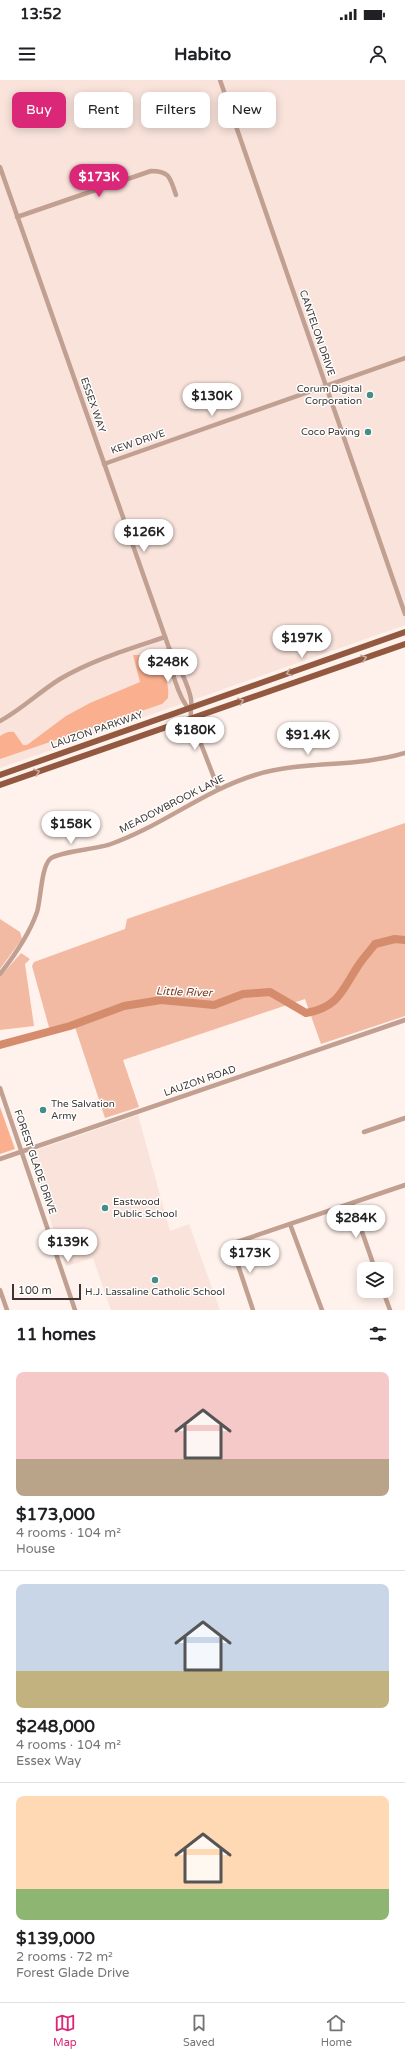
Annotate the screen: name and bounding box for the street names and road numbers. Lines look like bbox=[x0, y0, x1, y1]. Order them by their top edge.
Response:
street label: CANTELON DRIVE bbox=[297, 288, 337, 378]
street label: ESSEX WAY bbox=[78, 376, 108, 435]
street label: KEW DRIVE bbox=[109, 427, 167, 457]
street label: LAUZON PARKWAY bbox=[49, 708, 145, 751]
street label: MEADOWBROOK LANE bbox=[117, 772, 227, 836]
street label: LAUZON ROAD bbox=[162, 1063, 238, 1099]
street label: FOREST GLADE DRIVE bbox=[11, 1108, 59, 1216]

